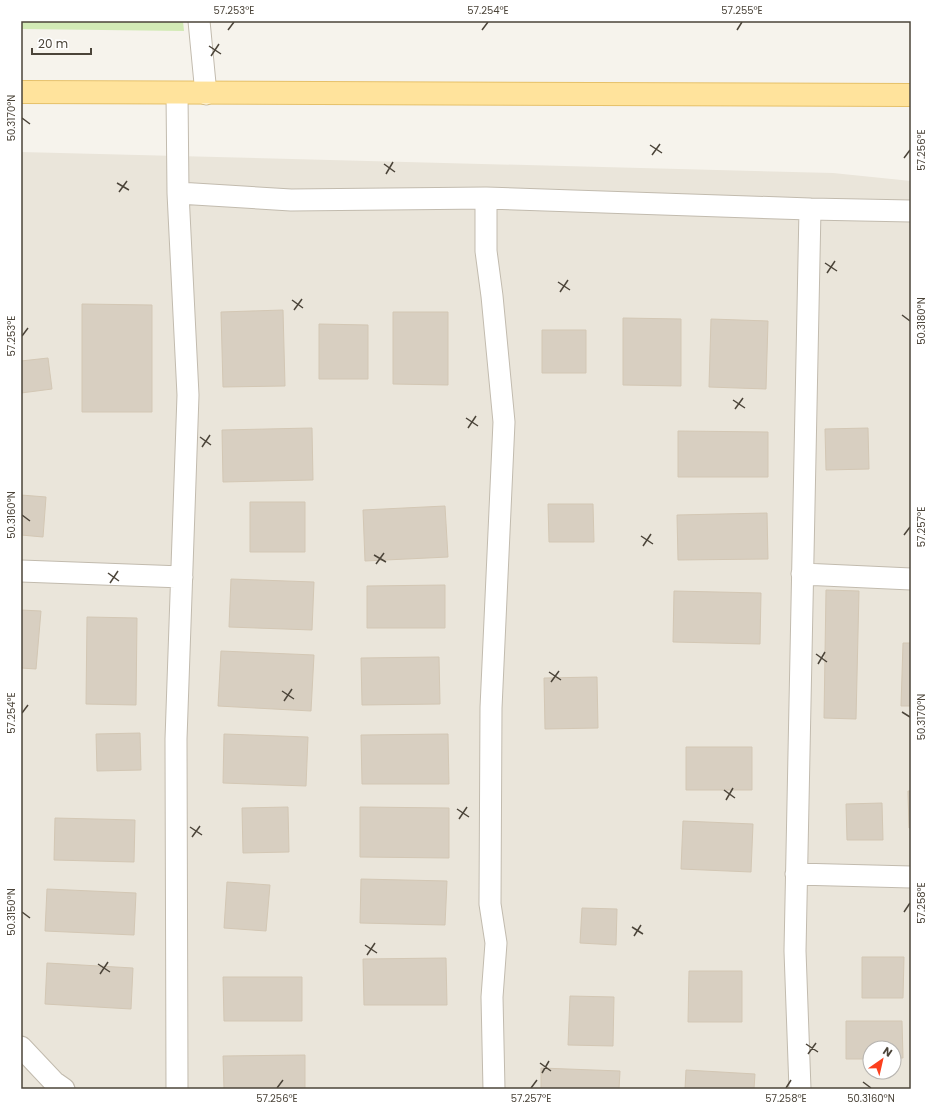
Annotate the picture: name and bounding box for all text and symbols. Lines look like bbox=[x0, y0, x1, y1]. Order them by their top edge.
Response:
text: 57.253°E bbox=[214, 3, 255, 18]
text: 57.254°E bbox=[467, 3, 509, 18]
text: 57.255°E bbox=[721, 3, 763, 18]
scale bar bbox=[32, 30, 91, 56]
text: 20 m bbox=[38, 35, 68, 52]
text: 50.3170°N bbox=[4, 95, 19, 141]
text: 57.256°E bbox=[914, 129, 929, 171]
text: 50.3180°N bbox=[914, 297, 929, 345]
text: 57.253°E bbox=[4, 316, 19, 357]
text: 50.3160°N bbox=[4, 491, 19, 539]
text: 57.257°E bbox=[914, 507, 929, 547]
text: 57.254°E bbox=[4, 692, 19, 734]
text: 50.3170°N bbox=[914, 694, 929, 740]
text: 57.258°E bbox=[914, 882, 929, 924]
text: 50.3150°N bbox=[4, 888, 19, 936]
north arrow bbox=[862, 1040, 902, 1080]
text: N bbox=[880, 1043, 895, 1061]
text: 57.256°E bbox=[256, 1091, 298, 1106]
text: 57.257°E bbox=[511, 1091, 551, 1106]
text: 57.258°E bbox=[765, 1091, 807, 1106]
text: 50.3160°N bbox=[847, 1091, 895, 1106]

